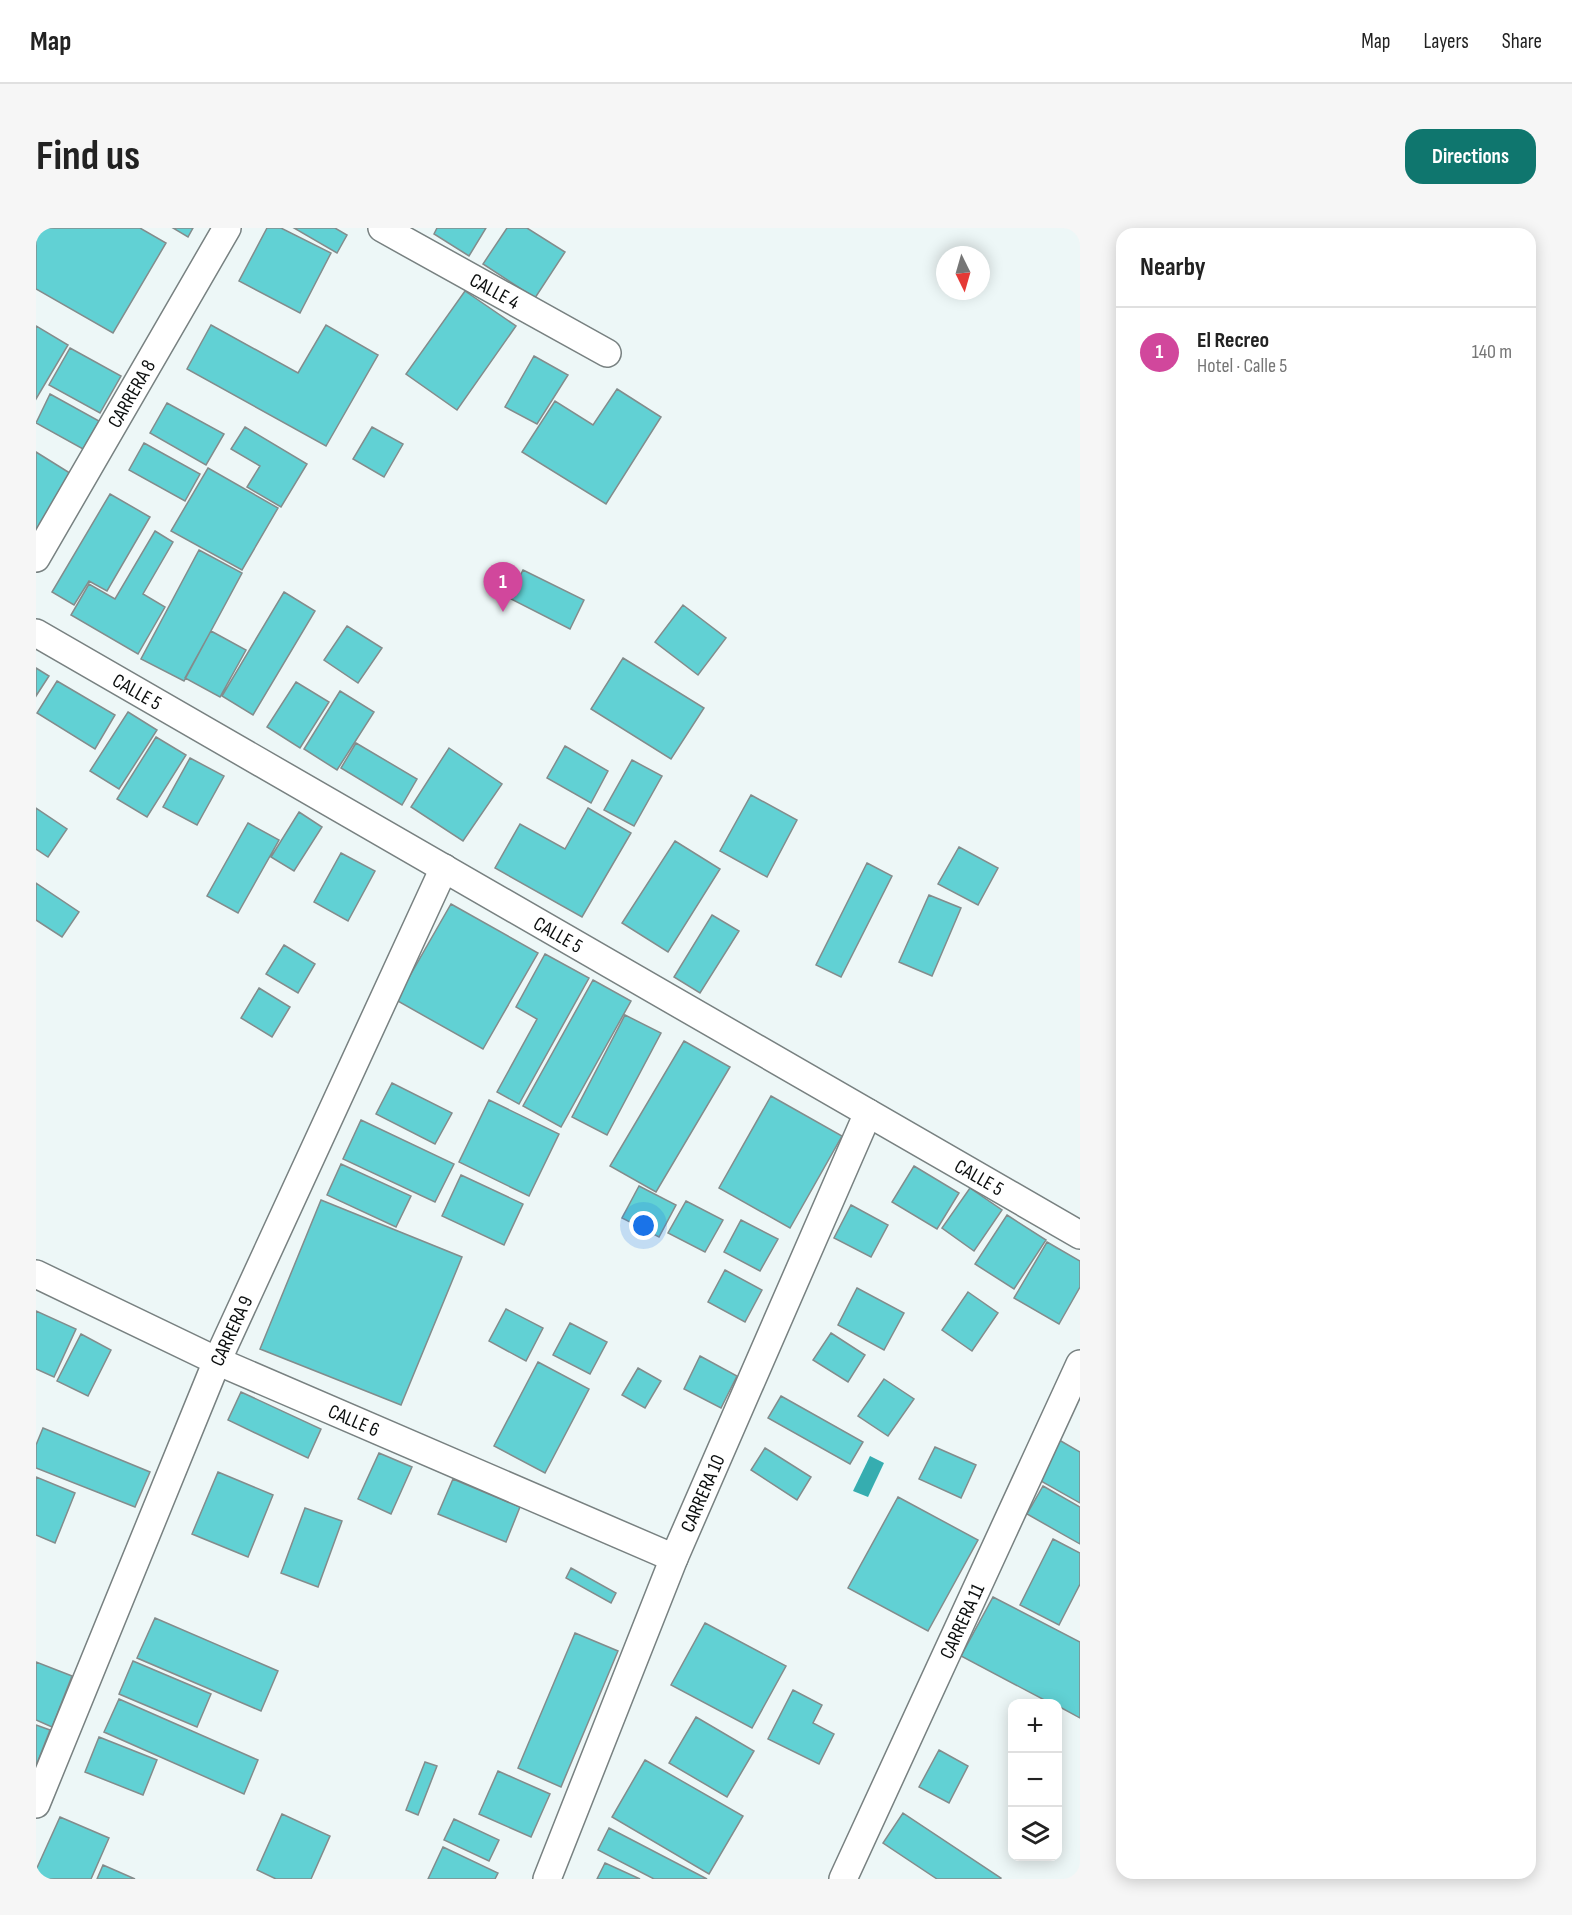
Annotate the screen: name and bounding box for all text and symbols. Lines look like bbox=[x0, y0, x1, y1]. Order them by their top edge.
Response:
text: Map bbox=[30, 25, 71, 58]
text: Map bbox=[1361, 29, 1390, 54]
text: Layers bbox=[1423, 29, 1469, 54]
text: Share bbox=[1502, 29, 1542, 54]
button: Directions bbox=[1405, 129, 1536, 184]
text: Find us bbox=[36, 131, 140, 182]
north arrow bbox=[936, 246, 990, 300]
text: Nearby bbox=[1140, 252, 1206, 283]
street label: CALLE 4 bbox=[465, 268, 523, 315]
text: El Recreo bbox=[1197, 327, 1269, 354]
text: 1 bbox=[1156, 340, 1163, 364]
text: 140 m bbox=[1472, 340, 1512, 364]
text: Hotel · Calle 5 bbox=[1197, 354, 1287, 378]
street label: CARRERA 8 bbox=[103, 356, 161, 432]
pin: 1 bbox=[484, 562, 522, 612]
street label: CALLE 5 bbox=[108, 669, 166, 716]
street label: CALLE 5 bbox=[529, 912, 587, 959]
street label: CALLE 5 bbox=[950, 1154, 1008, 1201]
your location bbox=[629, 1211, 658, 1240]
street label: CARRERA 9 bbox=[205, 1292, 258, 1370]
street label: CALLE 6 bbox=[324, 1399, 383, 1443]
street label: CARRERA 10 bbox=[676, 1451, 731, 1536]
street label: CARRERA 11 bbox=[935, 1580, 990, 1663]
map controls bbox=[1008, 1699, 1062, 1861]
button: + bbox=[1008, 1699, 1062, 1753]
button: − bbox=[1008, 1753, 1062, 1807]
button: layers bbox=[1008, 1807, 1062, 1861]

